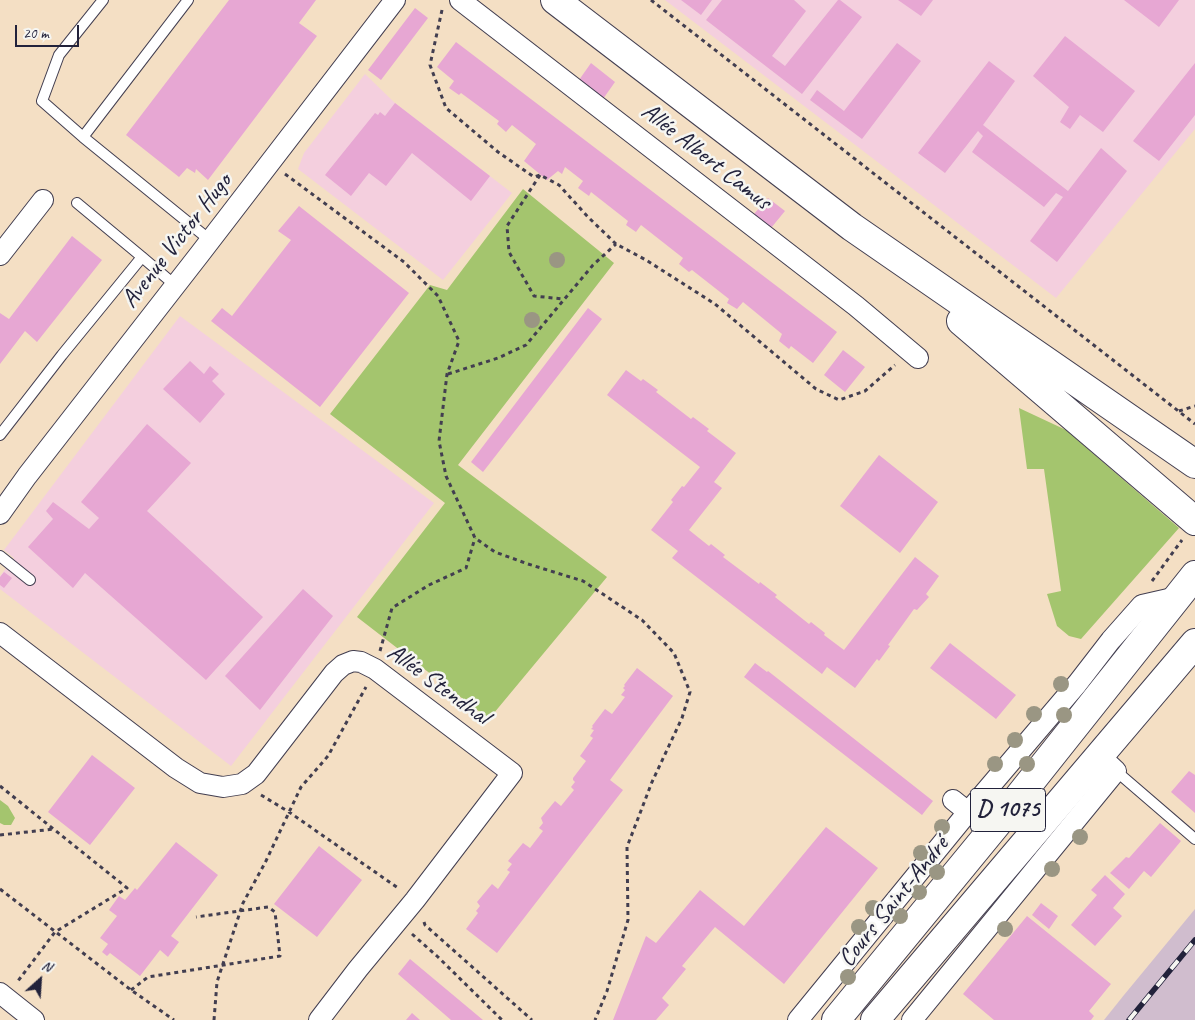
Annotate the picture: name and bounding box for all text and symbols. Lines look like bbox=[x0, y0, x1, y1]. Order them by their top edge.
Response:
scale bar bbox=[18, 15, 81, 47]
text: 20 m bbox=[23, 24, 49, 43]
street label: Allée Albert Camus bbox=[635, 97, 777, 217]
street label: Avenue Victor Hugo bbox=[115, 168, 239, 314]
street label: Allée Stendhal bbox=[381, 638, 495, 732]
road number: D 1075 bbox=[970, 788, 1046, 832]
street label: Cours Saint-André bbox=[832, 831, 956, 973]
north arrow bbox=[15, 955, 65, 1005]
text: N bbox=[39, 957, 54, 976]

